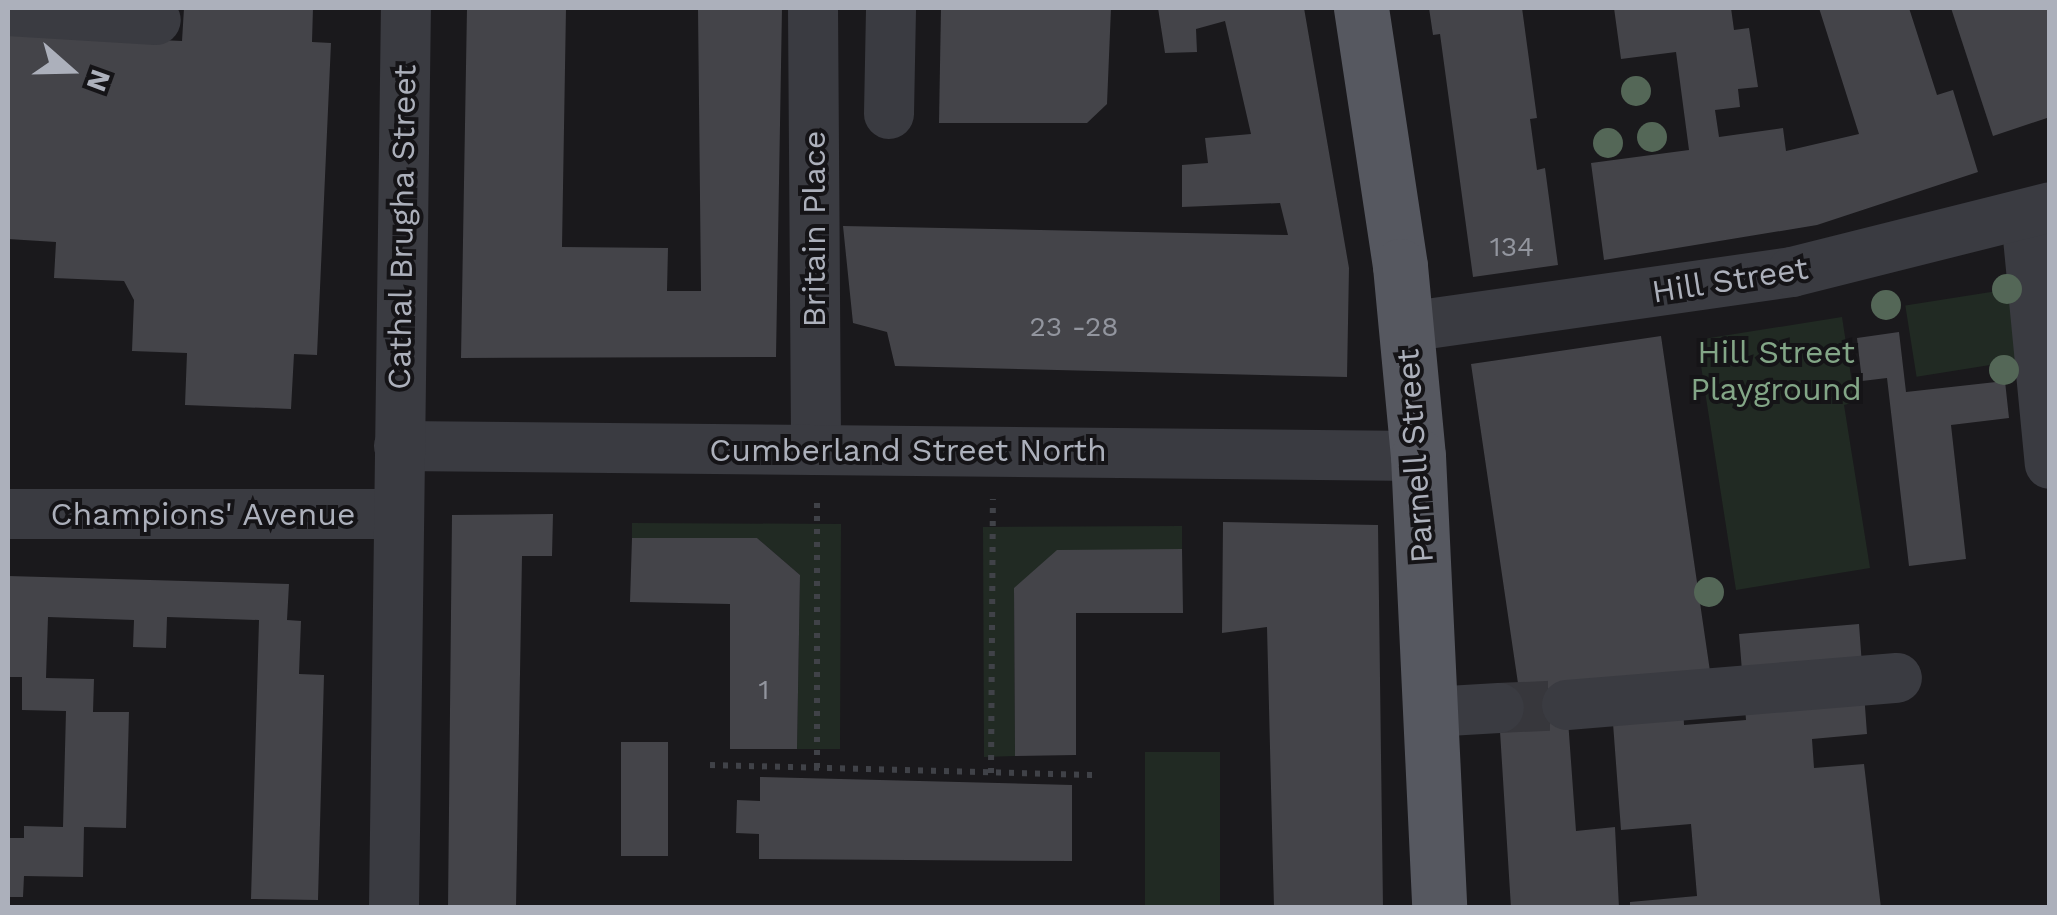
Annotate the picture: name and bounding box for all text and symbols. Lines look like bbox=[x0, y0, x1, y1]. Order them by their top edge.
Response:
north arrow bbox=[20, 20, 120, 120]
street label: Cathal Brugha Street bbox=[380, 63, 424, 391]
text: N bbox=[80, 65, 118, 96]
street label: Britain Place bbox=[795, 130, 833, 328]
house number: 134 bbox=[1490, 230, 1534, 264]
street label: Hill Street bbox=[1649, 249, 1811, 311]
house number: 23 -28 bbox=[1030, 310, 1118, 344]
park label: Hill Street Playground bbox=[1690, 334, 1862, 409]
street label: Parnell Street bbox=[1388, 347, 1442, 565]
street label: Cumberland Street North bbox=[709, 431, 1107, 469]
street label: Champions' Avenue bbox=[50, 495, 356, 533]
house number: 1 bbox=[759, 673, 769, 707]

